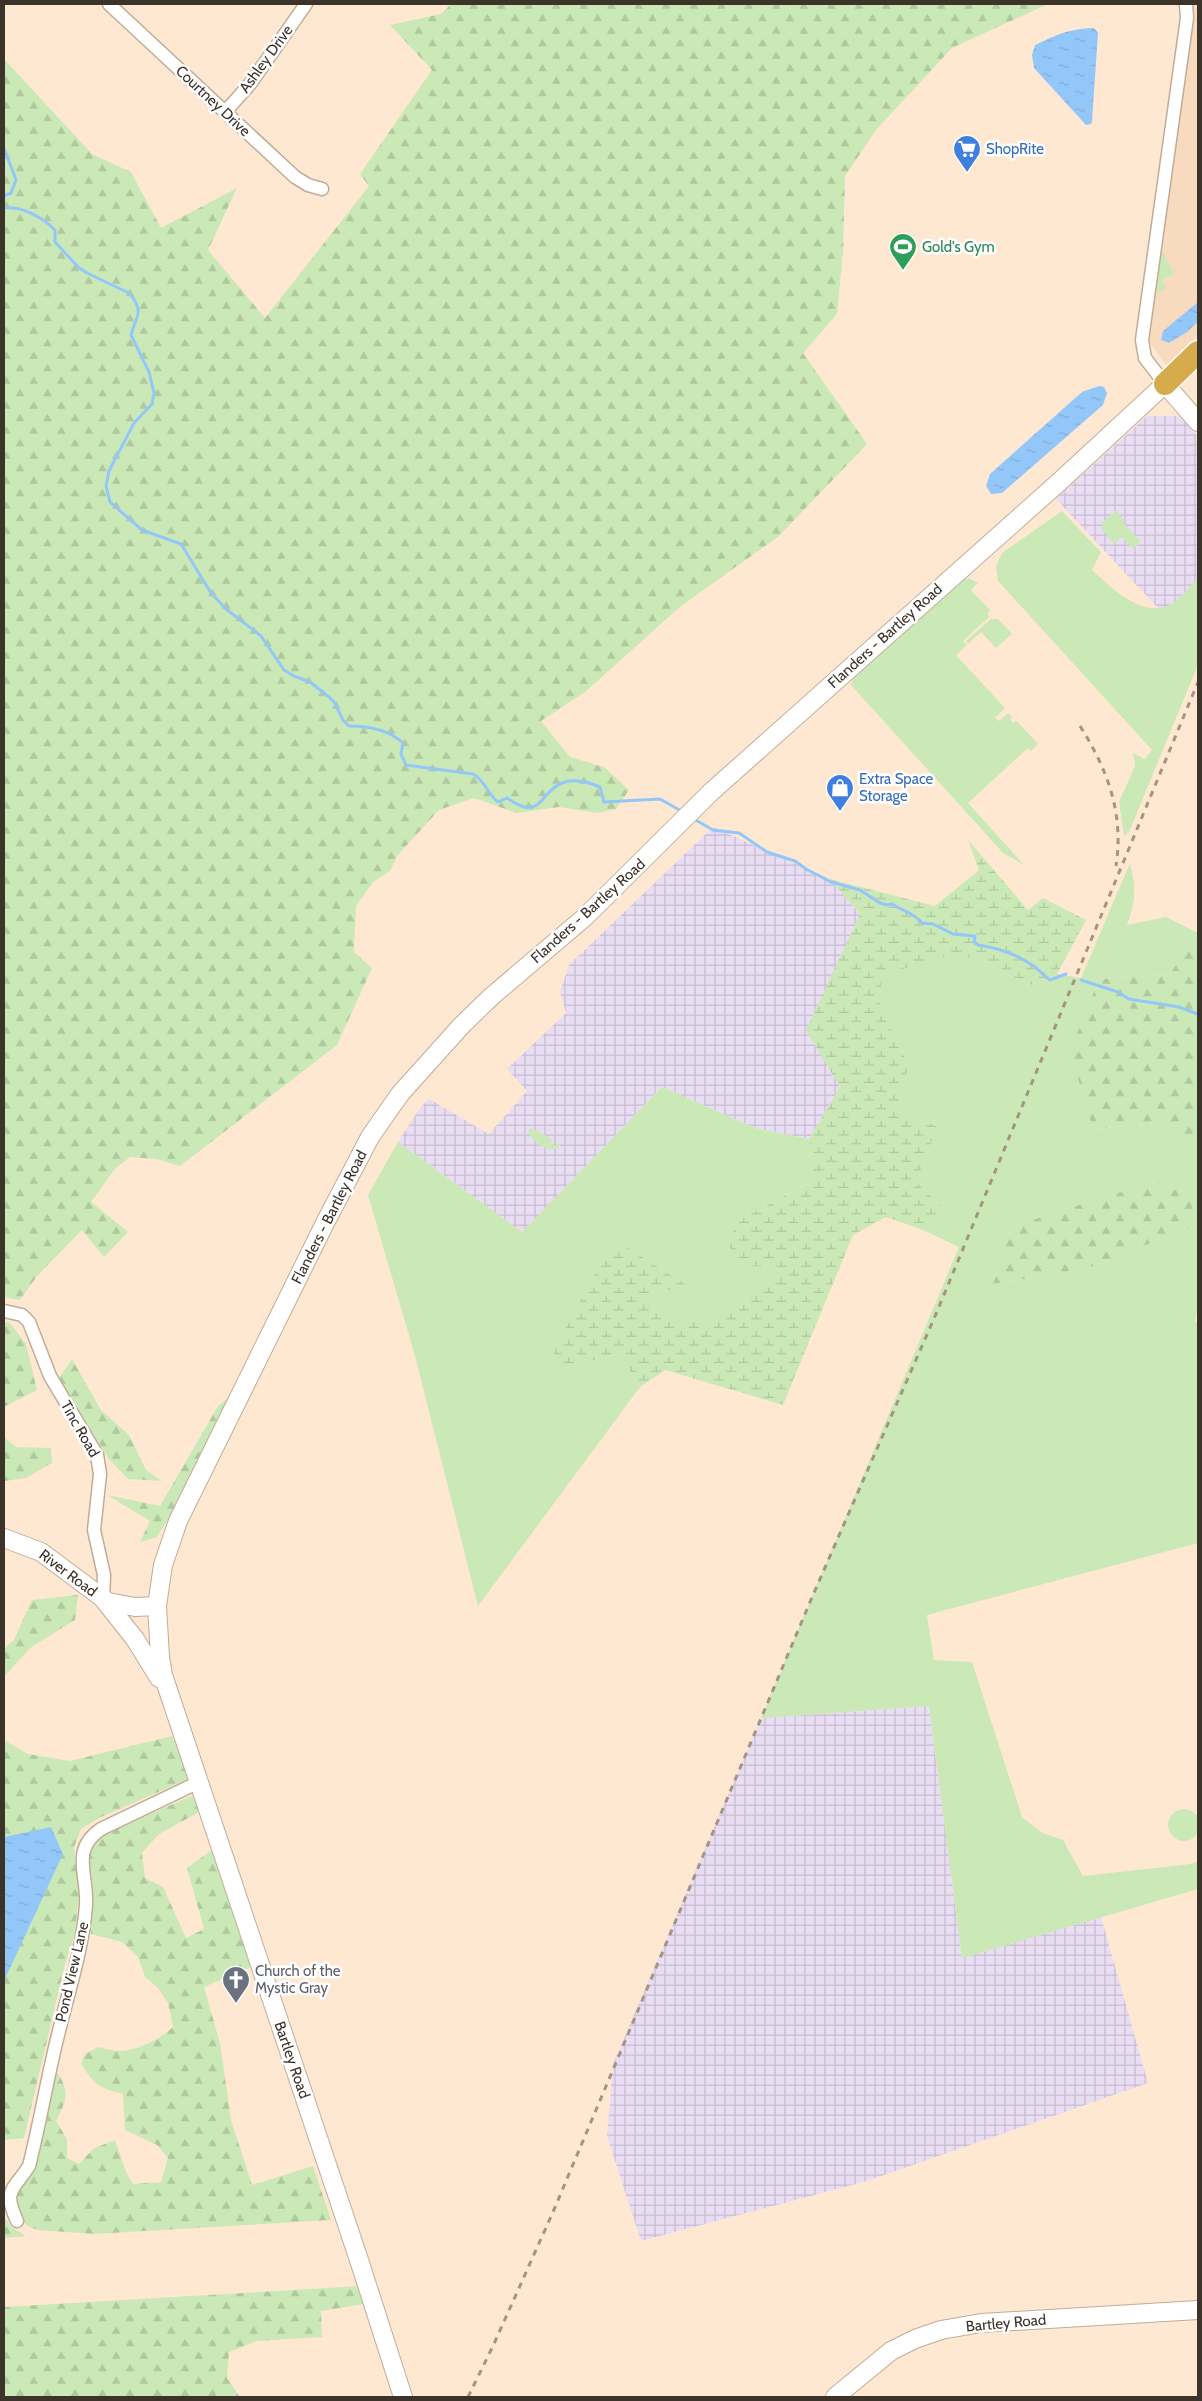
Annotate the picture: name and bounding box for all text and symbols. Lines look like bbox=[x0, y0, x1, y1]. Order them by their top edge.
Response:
street label: Ashley Drive bbox=[235, 21, 297, 96]
street label: Courtney Drive bbox=[172, 62, 254, 140]
supermarket icon: ShopRite bbox=[952, 134, 982, 173]
place label: ShopRite bbox=[986, 140, 1044, 158]
sports icon: Gold's Gym bbox=[888, 232, 918, 271]
place label: Gold's Gym bbox=[922, 238, 995, 256]
street label: Flanders - Bartley Road bbox=[824, 580, 946, 692]
place label: Extra Space Storage bbox=[859, 770, 934, 805]
shop icon: Extra Space Storage bbox=[825, 773, 855, 812]
street label: Flanders - Bartley Road bbox=[527, 855, 649, 967]
street label: Flanders - Bartley Road bbox=[287, 1147, 371, 1287]
street label: Tinc Road bbox=[57, 1398, 103, 1460]
street label: River Road bbox=[36, 1545, 100, 1601]
street label: Pond View Lane bbox=[52, 1920, 92, 2024]
place label: Church of the Mystic Gray bbox=[255, 1962, 341, 1997]
church icon: Church of the Mystic Gray bbox=[221, 1965, 251, 2004]
street label: Bartley Road bbox=[270, 2019, 314, 2101]
street label: Bartley Road bbox=[965, 2311, 1047, 2335]

